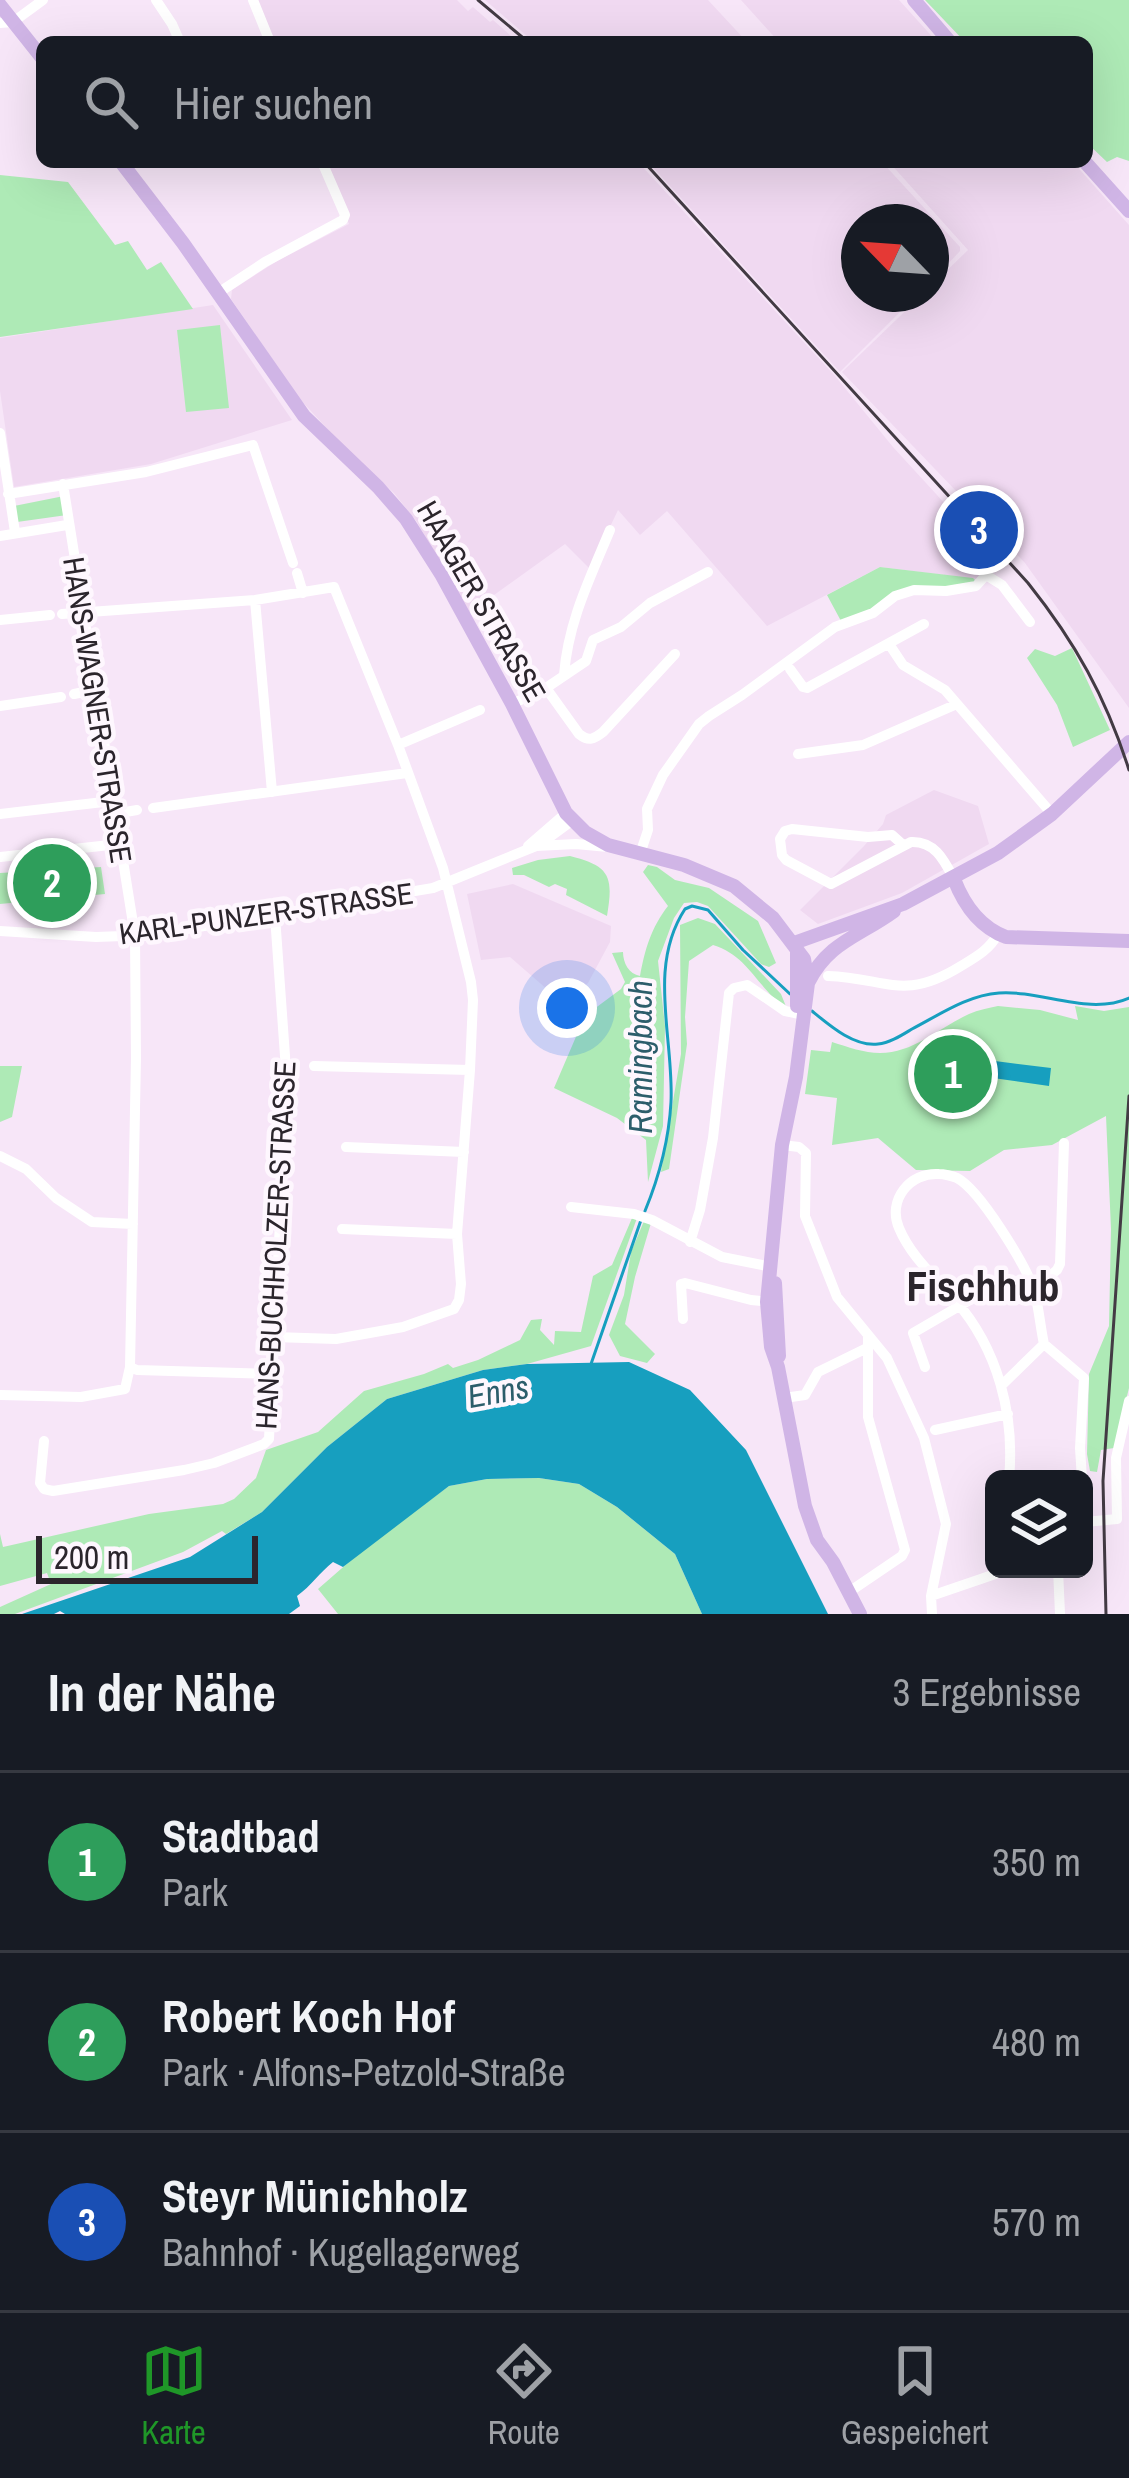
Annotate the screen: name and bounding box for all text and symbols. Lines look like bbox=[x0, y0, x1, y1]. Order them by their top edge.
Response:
search box bbox=[36, 36, 1093, 168]
icon: search bbox=[78, 69, 144, 135]
text: Hier suchen bbox=[174, 72, 373, 133]
north arrow bbox=[841, 204, 949, 312]
pin: 3 bbox=[940, 485, 1018, 575]
street label: HAAGER STRASSE bbox=[408, 493, 556, 709]
street label: HANS-WAGNER-STRASSE bbox=[54, 554, 142, 866]
pin: 2 bbox=[13, 838, 91, 928]
street label: KARL-PUNZER-STRASSE bbox=[116, 873, 416, 953]
your location bbox=[537, 978, 597, 1038]
water label: Ramingbach bbox=[618, 980, 662, 1134]
pin: 1 bbox=[914, 1029, 992, 1119]
street label: HANS-BUCHHOLZER-STRASSE bbox=[245, 1060, 305, 1430]
district label: Fischhub bbox=[906, 1258, 1060, 1314]
water label: Enns bbox=[464, 1364, 532, 1418]
map controls bbox=[985, 1470, 1093, 1578]
button: layers bbox=[985, 1470, 1093, 1578]
scale bar bbox=[36, 1530, 258, 1583]
text: 200 m bbox=[54, 1535, 129, 1579]
text: In der Nähe bbox=[48, 1658, 276, 1727]
text: 3 Ergebnisse bbox=[893, 1666, 1081, 1718]
text: Stadtbad bbox=[162, 1805, 320, 1866]
text: 1 bbox=[78, 1836, 96, 1888]
text: 350 m bbox=[992, 1836, 1081, 1888]
text: Park bbox=[162, 1866, 228, 1918]
text: Robert Koch Hof bbox=[162, 1985, 455, 2046]
text: 2 bbox=[78, 2016, 96, 2068]
text: 480 m bbox=[992, 2016, 1081, 2068]
text: Park · Alfons-Petzold-Straße bbox=[162, 2046, 566, 2098]
text: Steyr Münichholz bbox=[162, 2165, 468, 2226]
text: 3 bbox=[78, 2196, 96, 2248]
text: 570 m bbox=[992, 2196, 1081, 2248]
text: Bahnhof · Kugellagerweg bbox=[162, 2226, 519, 2278]
tab: Karte bbox=[141, 2338, 207, 2454]
tab: Route bbox=[488, 2338, 560, 2454]
tab: Gespeichert bbox=[841, 2338, 988, 2454]

